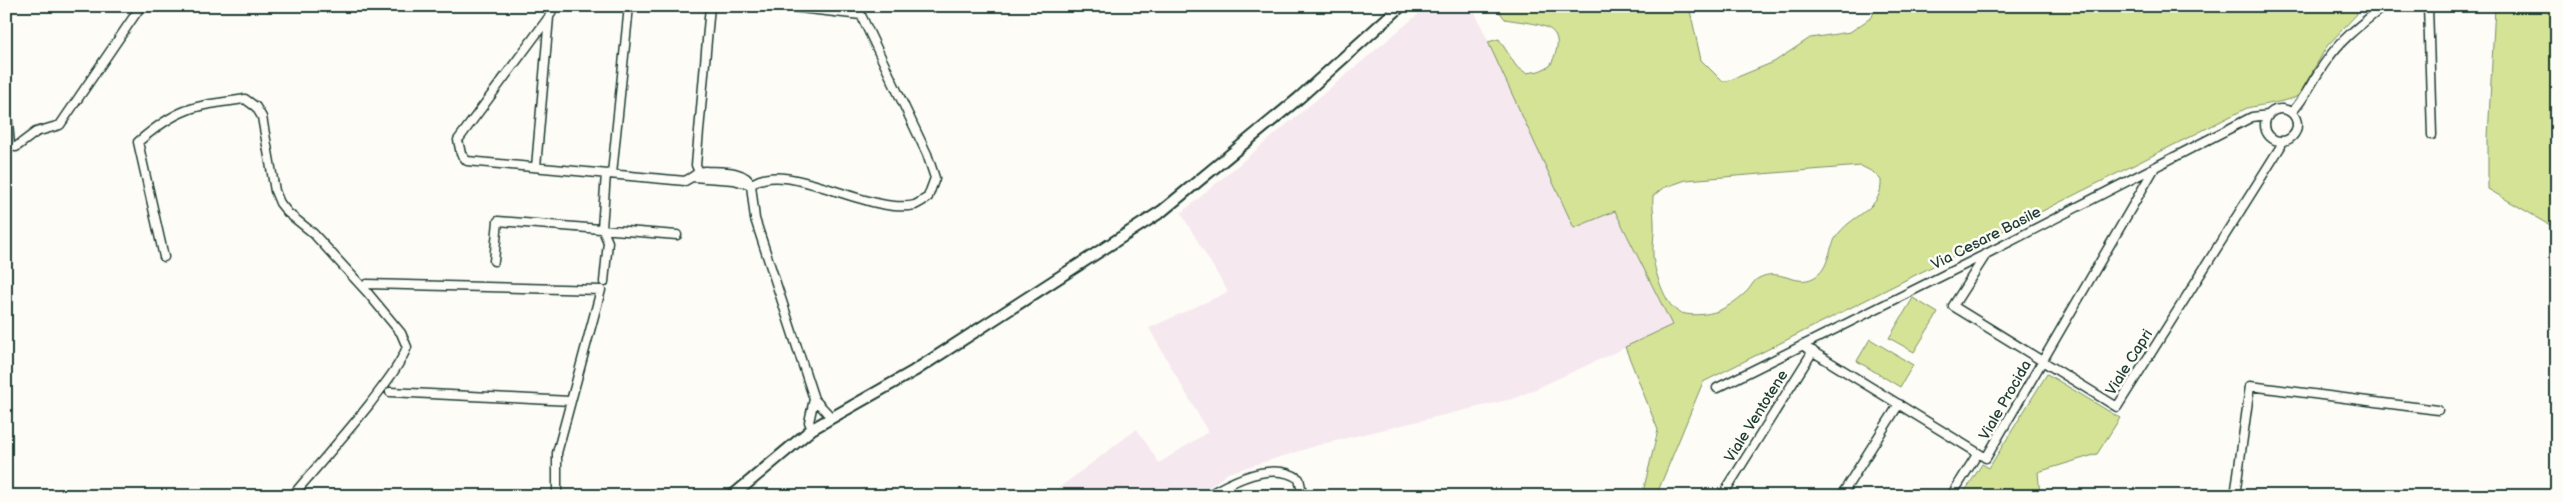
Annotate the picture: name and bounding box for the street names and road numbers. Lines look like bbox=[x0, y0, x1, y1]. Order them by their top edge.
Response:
street label: Via Cesare Basile bbox=[1928, 203, 2044, 274]
street label: Viale Capri bbox=[2102, 326, 2157, 399]
street label: Viale Procida bbox=[1975, 357, 2036, 444]
street label: Viale Ventotene bbox=[1720, 366, 1792, 466]

